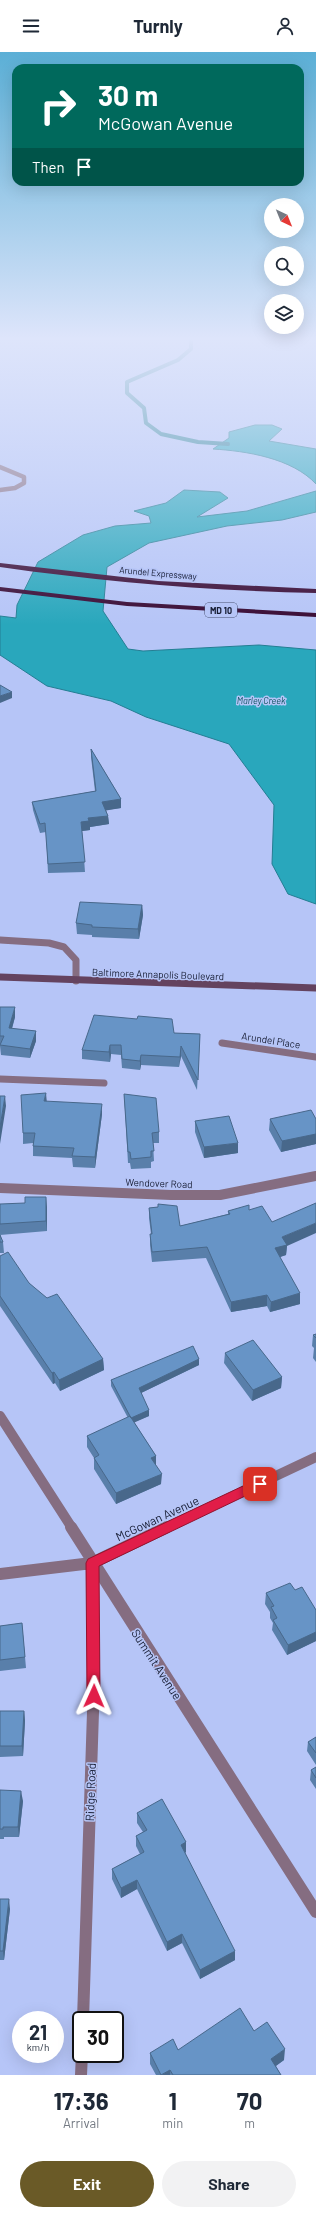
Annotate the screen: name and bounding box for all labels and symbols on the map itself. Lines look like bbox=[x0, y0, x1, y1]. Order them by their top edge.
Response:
north arrow bbox=[264, 198, 304, 238]
street label: Arundel Expressway bbox=[119, 564, 197, 582]
road number: MD 10 bbox=[205, 603, 237, 617]
water label: Marley Creek bbox=[237, 695, 286, 706]
street label: Baltimore Annapolis Boulevard bbox=[92, 966, 224, 982]
street label: Arundel Place bbox=[241, 1029, 301, 1051]
street label: Wendover Road bbox=[125, 1176, 193, 1190]
pin bbox=[243, 1467, 277, 1501]
street label: McGowan Avenue bbox=[113, 1493, 201, 1543]
street label: Summit Avenue bbox=[129, 1626, 185, 1702]
position arrow bbox=[73, 1675, 115, 1717]
street label: Ridge Road bbox=[82, 1762, 98, 1822]
speed limit sign: 30 bbox=[72, 2011, 124, 2063]

